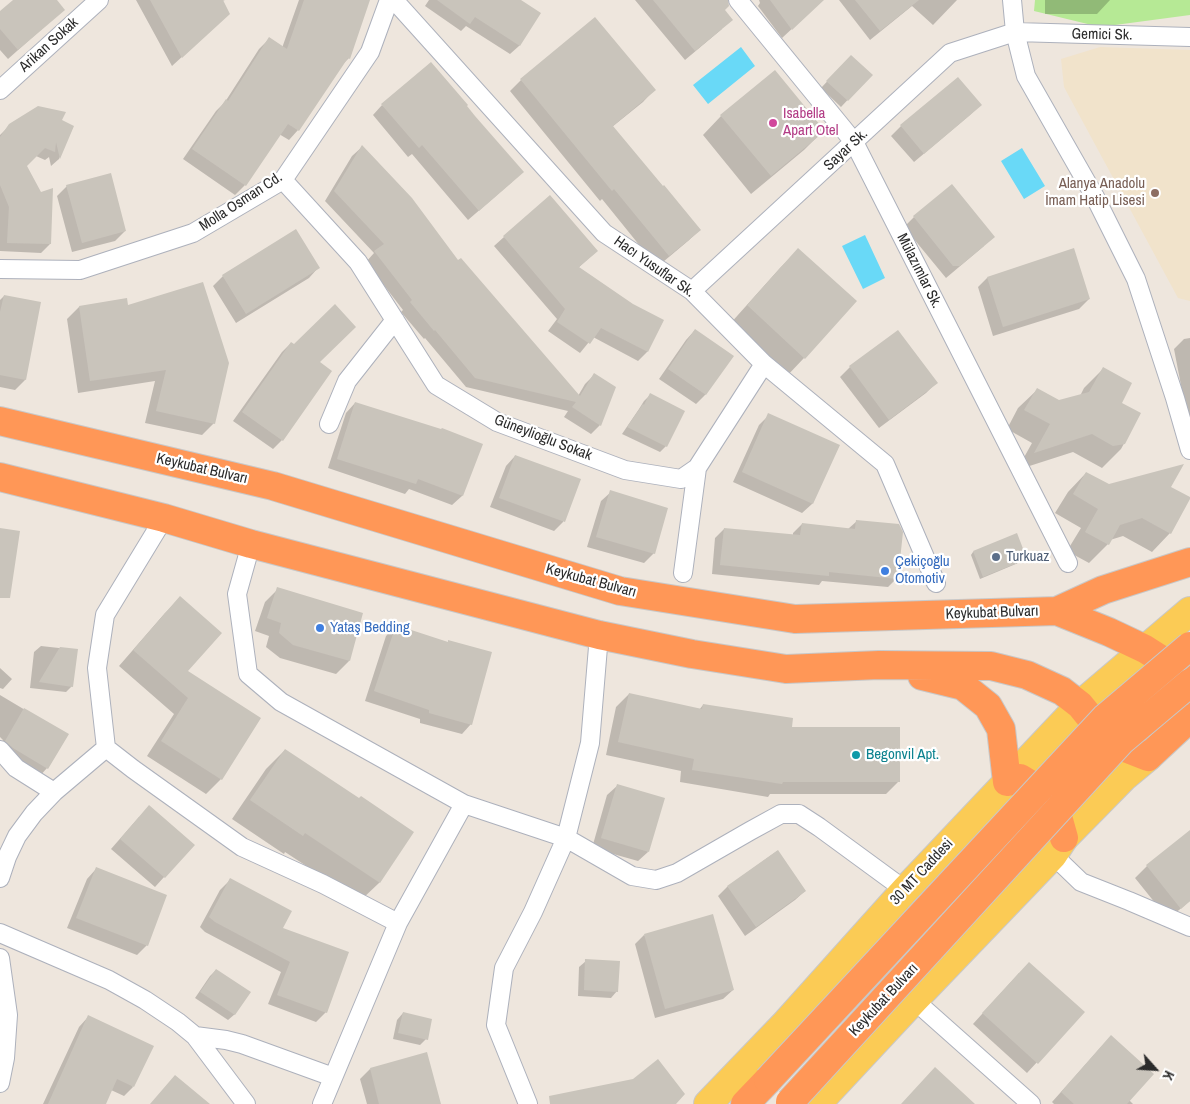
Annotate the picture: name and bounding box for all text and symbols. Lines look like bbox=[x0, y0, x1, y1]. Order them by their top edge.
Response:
street label: Arikan Sokak bbox=[16, 14, 82, 76]
street label: Gemici Sk. bbox=[1071, 25, 1133, 45]
place label: Isabella Apart Otel bbox=[783, 105, 838, 140]
marker: Isabella Apart Otel bbox=[767, 117, 779, 129]
street label: Sayar Sk. bbox=[820, 125, 872, 175]
street label: Molla Osman Cd. bbox=[196, 169, 286, 235]
place label: Alanya Anadolu İmam Hatip Lisesi bbox=[1045, 175, 1145, 210]
marker: Alanya Anadolu İmam Hatip Lisesi bbox=[1149, 187, 1161, 199]
street label: Mülazımlar Sk. bbox=[893, 231, 945, 311]
street label: Hacı Yusuflar Sk. bbox=[610, 233, 698, 301]
street label: Güneylioğlu Sokak bbox=[492, 411, 594, 465]
street label: Keykubat Bulvarı bbox=[155, 450, 249, 488]
place label: Turkuaz bbox=[1006, 548, 1049, 566]
marker: Turkuaz bbox=[990, 551, 1002, 563]
place label: Çekiçoğlu Otomotiv bbox=[895, 553, 950, 588]
street label: Keykubat Bulvarı bbox=[544, 560, 638, 602]
marker: Çekiçoğlu Otomotiv bbox=[879, 565, 891, 577]
street label: Keykubat Bulvarı bbox=[945, 602, 1039, 624]
place label: Yataş Bedding bbox=[330, 619, 410, 637]
marker: Yataş Bedding bbox=[314, 622, 326, 634]
place label: Begonvil Apt. bbox=[866, 746, 939, 764]
marker: Begonvil Apt. bbox=[850, 749, 862, 761]
street label: 30 MT Caddesi bbox=[887, 835, 957, 909]
street label: Keykubat Bulvarı bbox=[846, 960, 922, 1040]
north arrow bbox=[1130, 1044, 1180, 1094]
text: K bbox=[1159, 1068, 1178, 1083]

